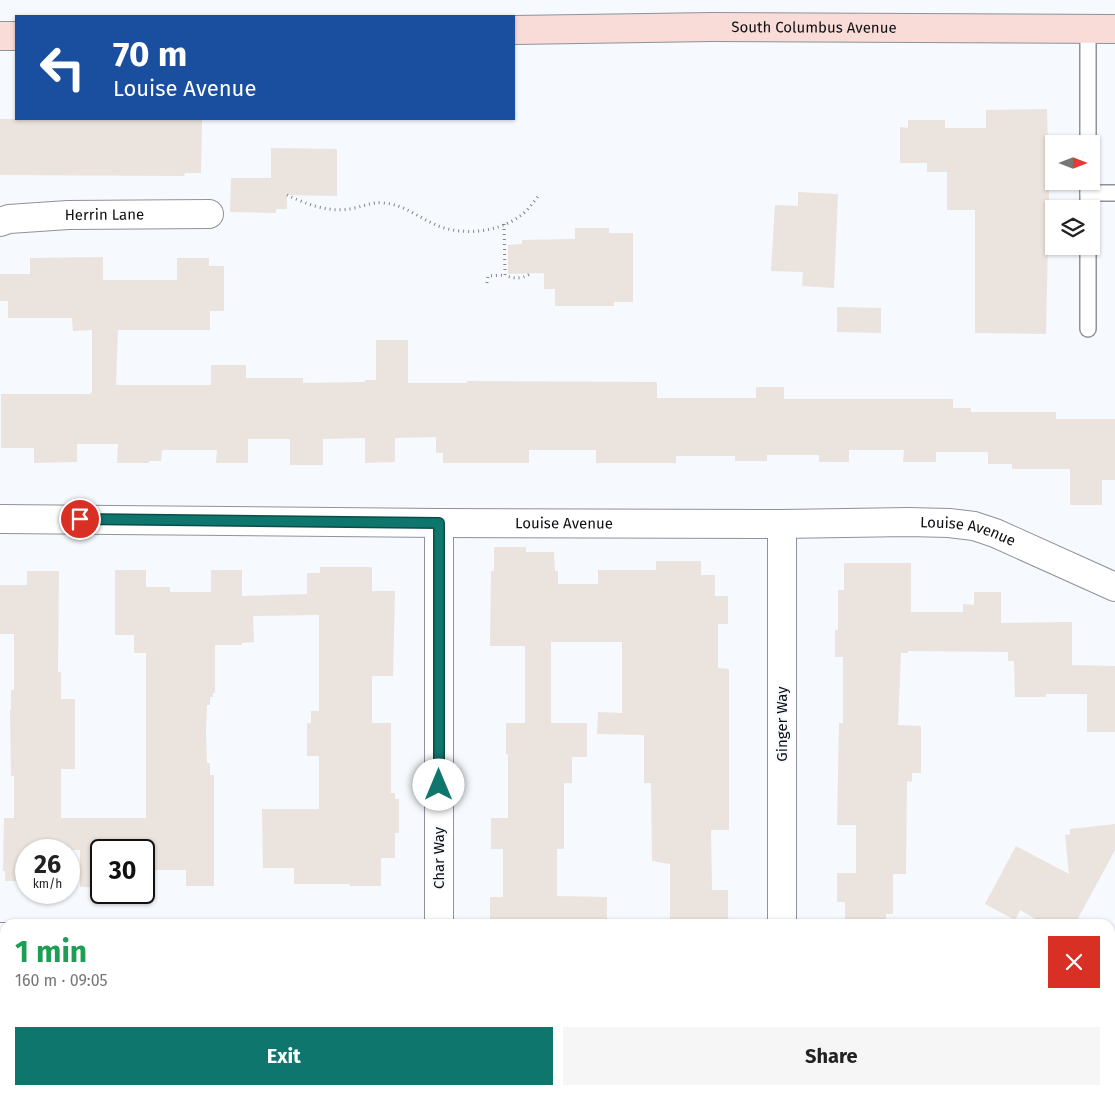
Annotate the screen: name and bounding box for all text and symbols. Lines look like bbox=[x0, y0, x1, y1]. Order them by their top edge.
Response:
street label: South Columbus Avenue bbox=[731, 18, 897, 37]
text: 70 m bbox=[113, 33, 187, 75]
icon: left bbox=[30, 35, 95, 100]
text: Louise Avenue bbox=[113, 75, 256, 102]
north arrow bbox=[1045, 135, 1100, 190]
map controls bbox=[1045, 135, 1100, 255]
button: layers bbox=[1045, 200, 1100, 255]
street label: Herrin Lane bbox=[65, 205, 144, 224]
pin bbox=[59, 498, 101, 540]
icon: arrive bbox=[66, 505, 94, 533]
street label: Louise Avenue bbox=[920, 513, 1018, 550]
street label: Louise Avenue bbox=[515, 514, 613, 533]
street label: Ginger Way bbox=[773, 686, 791, 762]
position arrow bbox=[412, 758, 464, 810]
street label: Char Way bbox=[430, 826, 448, 889]
speed limit sign: 30 bbox=[90, 839, 155, 904]
text: 26 bbox=[34, 850, 61, 880]
text: km/h bbox=[33, 877, 62, 891]
text: 1 min bbox=[15, 934, 87, 970]
button: close bbox=[1048, 936, 1100, 988]
text: 160 m · 09:05 bbox=[15, 971, 108, 990]
button: Exit bbox=[15, 1027, 553, 1085]
button: Share bbox=[563, 1027, 1100, 1085]

